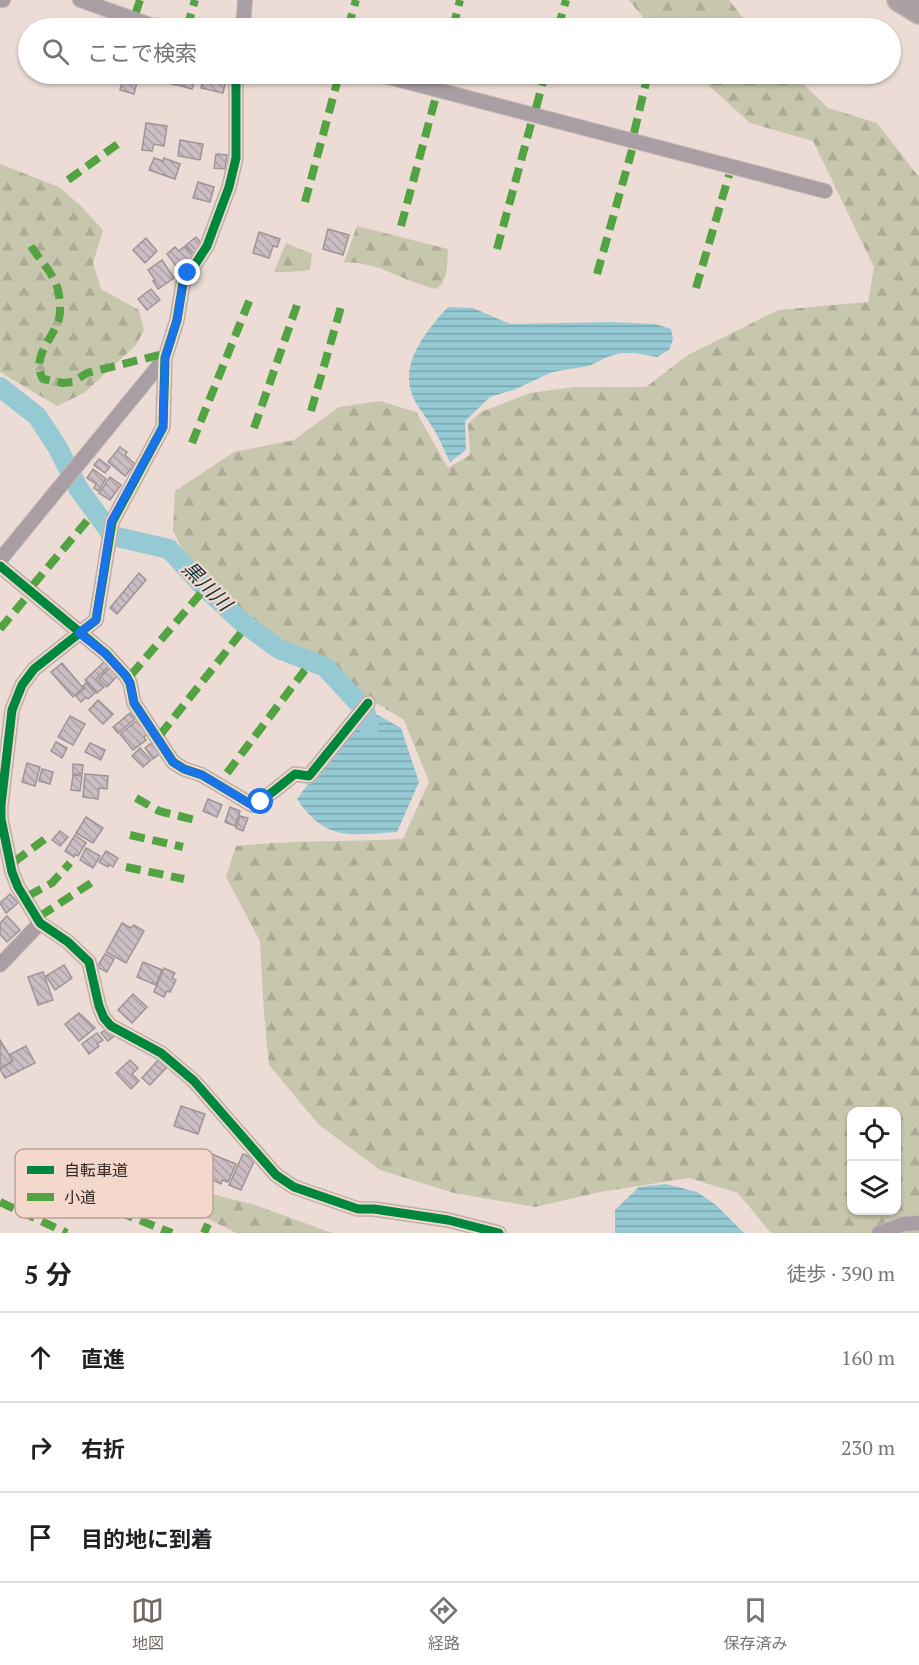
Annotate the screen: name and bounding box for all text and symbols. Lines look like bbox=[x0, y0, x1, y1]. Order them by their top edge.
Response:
search box bbox=[18, 18, 901, 84]
icon: search bbox=[39, 35, 72, 68]
text: ここで検索 bbox=[87, 38, 197, 67]
route end bbox=[174, 259, 200, 285]
water label: 黒川川 bbox=[177, 555, 240, 618]
route start bbox=[247, 788, 273, 814]
map controls bbox=[847, 1107, 901, 1215]
button: locate bbox=[847, 1107, 901, 1161]
legend bbox=[15, 1149, 213, 1218]
text: 自転車道 bbox=[64, 1159, 128, 1181]
button: layers bbox=[847, 1161, 901, 1215]
text: 小道 bbox=[64, 1186, 96, 1208]
text: 5 分 bbox=[24, 1257, 72, 1291]
text: 徒歩 · 390 m bbox=[786, 1260, 895, 1287]
icon: ahead bbox=[24, 1341, 57, 1374]
text: 直進 bbox=[81, 1344, 125, 1373]
text: 160 m bbox=[841, 1344, 895, 1371]
icon: right bbox=[24, 1431, 57, 1464]
text: 右折 bbox=[81, 1434, 125, 1463]
text: 230 m bbox=[841, 1434, 895, 1461]
icon: arrive bbox=[24, 1521, 57, 1554]
text: 目的地に到着 bbox=[81, 1524, 213, 1553]
tab: 地図 bbox=[131, 1594, 164, 1654]
tab: 経路 bbox=[427, 1594, 460, 1654]
tab: 保存済み bbox=[723, 1594, 787, 1654]

